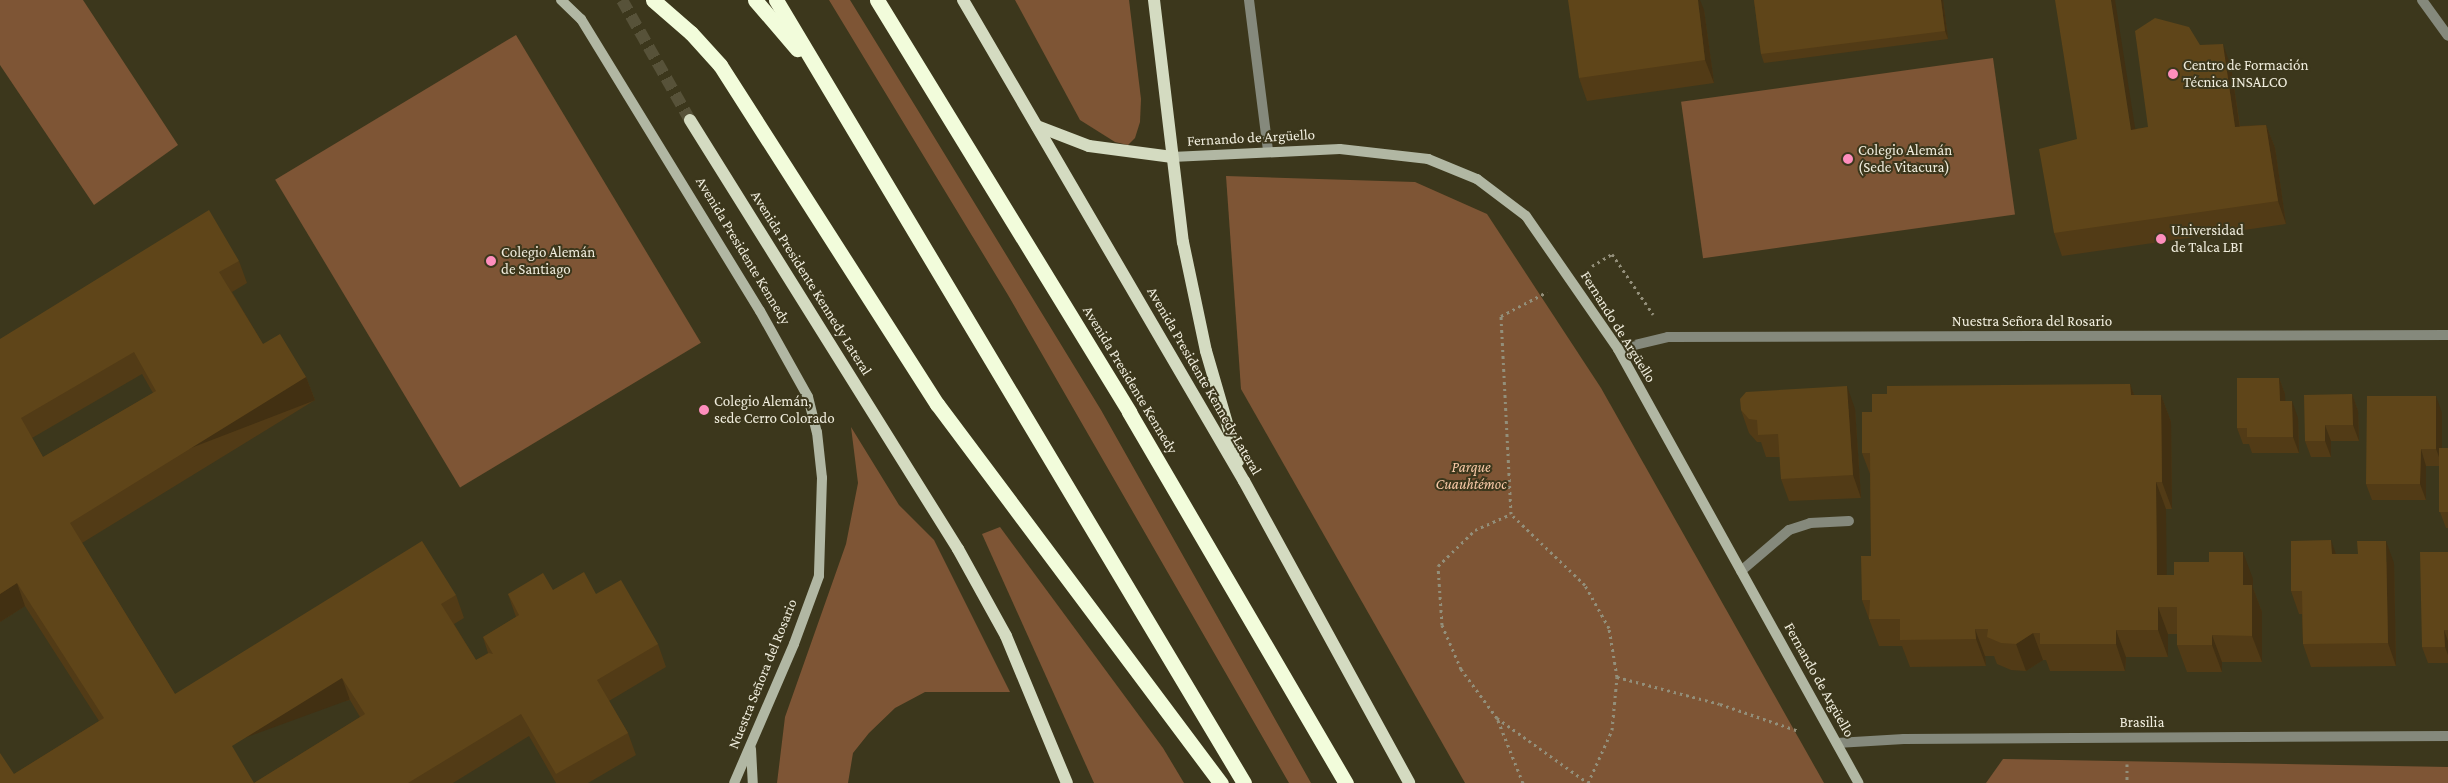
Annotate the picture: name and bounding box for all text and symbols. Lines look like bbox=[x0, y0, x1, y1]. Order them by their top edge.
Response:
place label: Centro de Formación Técnica INSALCO bbox=[2183, 56, 2308, 91]
marker: Centro de Formación Técnica INSALCO bbox=[2167, 68, 2179, 80]
street label: Fernando de Argüello bbox=[1187, 126, 1315, 150]
place label: Colegio Alemán (Sede Vitacura) bbox=[1858, 141, 1952, 176]
marker: Colegio Alemán (Sede Vitacura) bbox=[1842, 153, 1854, 165]
street label: Avenida Presidente Kennedy bbox=[692, 174, 794, 328]
street label: Avenida Presidente Kennedy Lateral bbox=[747, 187, 875, 379]
place label: Universidad de Talca LBI bbox=[2171, 221, 2244, 256]
marker: Universidad de Talca LBI bbox=[2155, 233, 2167, 245]
place label: Colegio Alemán de Santiago bbox=[501, 243, 595, 278]
marker: Colegio Alemán de Santiago bbox=[485, 255, 497, 267]
street label: Fernando de Argüello bbox=[1576, 268, 1660, 386]
street label: Avenida Presidente Kennedy Lateral bbox=[1143, 284, 1265, 478]
street label: Avenida Presidente Kennedy bbox=[1079, 303, 1181, 457]
street label: Nuestra Señora del Rosario bbox=[1952, 313, 2112, 331]
place label: Colegio Alemán, sede Cerro Colorado bbox=[714, 392, 835, 427]
marker: Colegio Alemán, sede Cerro Colorado bbox=[698, 404, 710, 416]
park label: Parque Cuauhtémoc bbox=[1436, 458, 1506, 493]
street label: Nuestra Señora del Rosario bbox=[725, 596, 801, 752]
street label: Fernando de Argüello bbox=[1780, 620, 1858, 740]
street label: Brasilia bbox=[2120, 714, 2164, 732]

